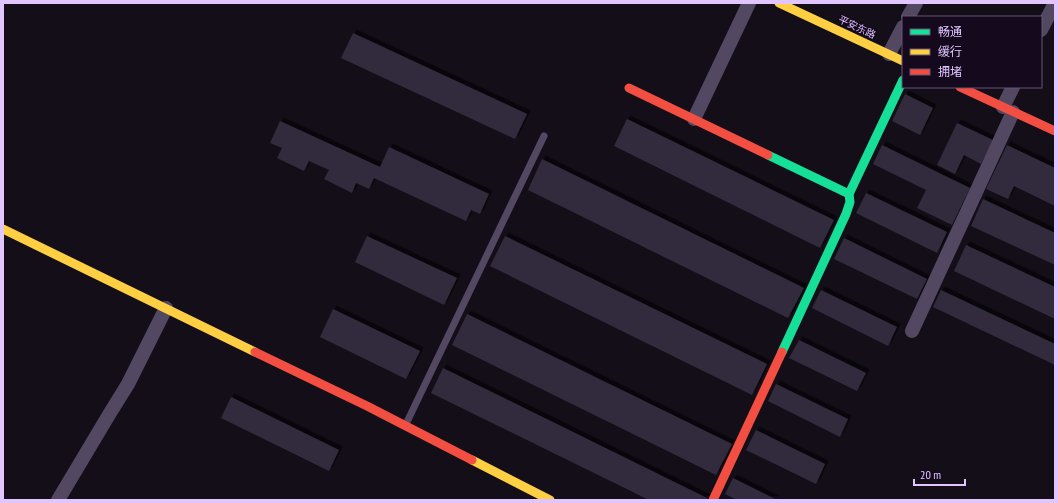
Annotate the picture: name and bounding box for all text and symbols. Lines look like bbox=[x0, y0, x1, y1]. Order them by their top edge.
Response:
street label: 平安东路 bbox=[836, 13, 878, 41]
legend bbox=[902, 16, 1042, 88]
text: 畅通 bbox=[938, 24, 962, 39]
text: 缓行 bbox=[938, 44, 962, 59]
text: 拥堵 bbox=[938, 64, 962, 79]
scale bar bbox=[914, 461, 965, 487]
text: 20 m bbox=[920, 467, 941, 482]

